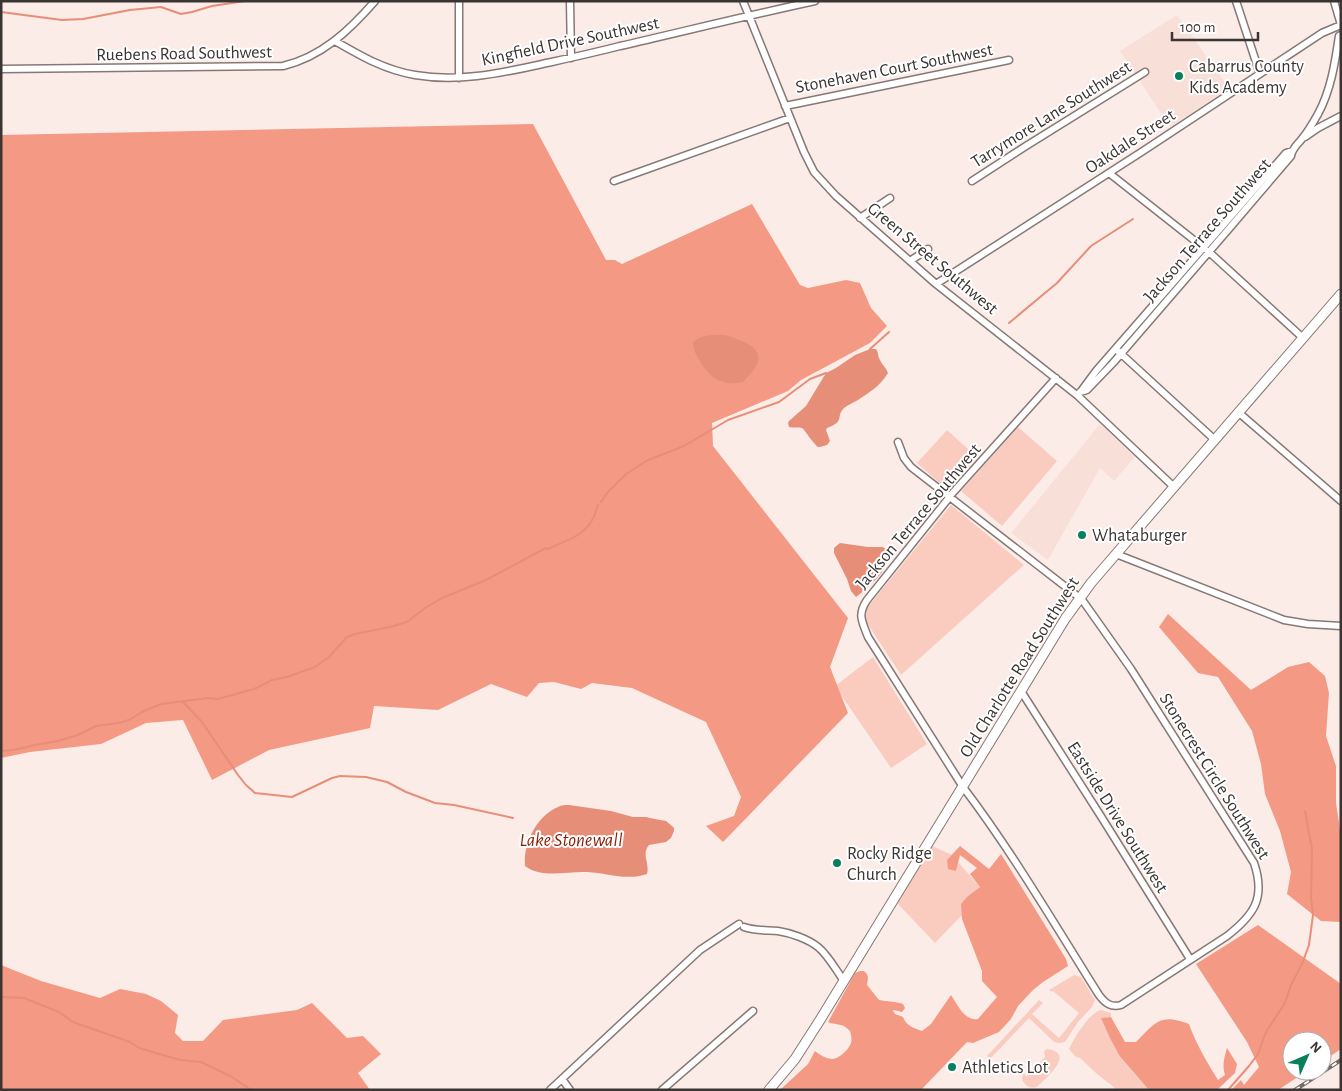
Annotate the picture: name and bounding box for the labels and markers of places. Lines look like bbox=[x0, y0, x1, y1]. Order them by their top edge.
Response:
place label: Cabarrus County Kids Academy bbox=[1189, 58, 1304, 97]
marker: Cabarrus County Kids Academy bbox=[1173, 70, 1185, 82]
place label: Whataburger bbox=[1092, 527, 1187, 545]
marker: Whataburger bbox=[1076, 529, 1088, 541]
place label: Rocky Ridge Church bbox=[847, 845, 932, 884]
marker: Rocky Ridge Church bbox=[831, 857, 843, 869]
place label: Athletics Lot bbox=[962, 1059, 1049, 1077]
marker: Athletics Lot bbox=[946, 1061, 958, 1073]

